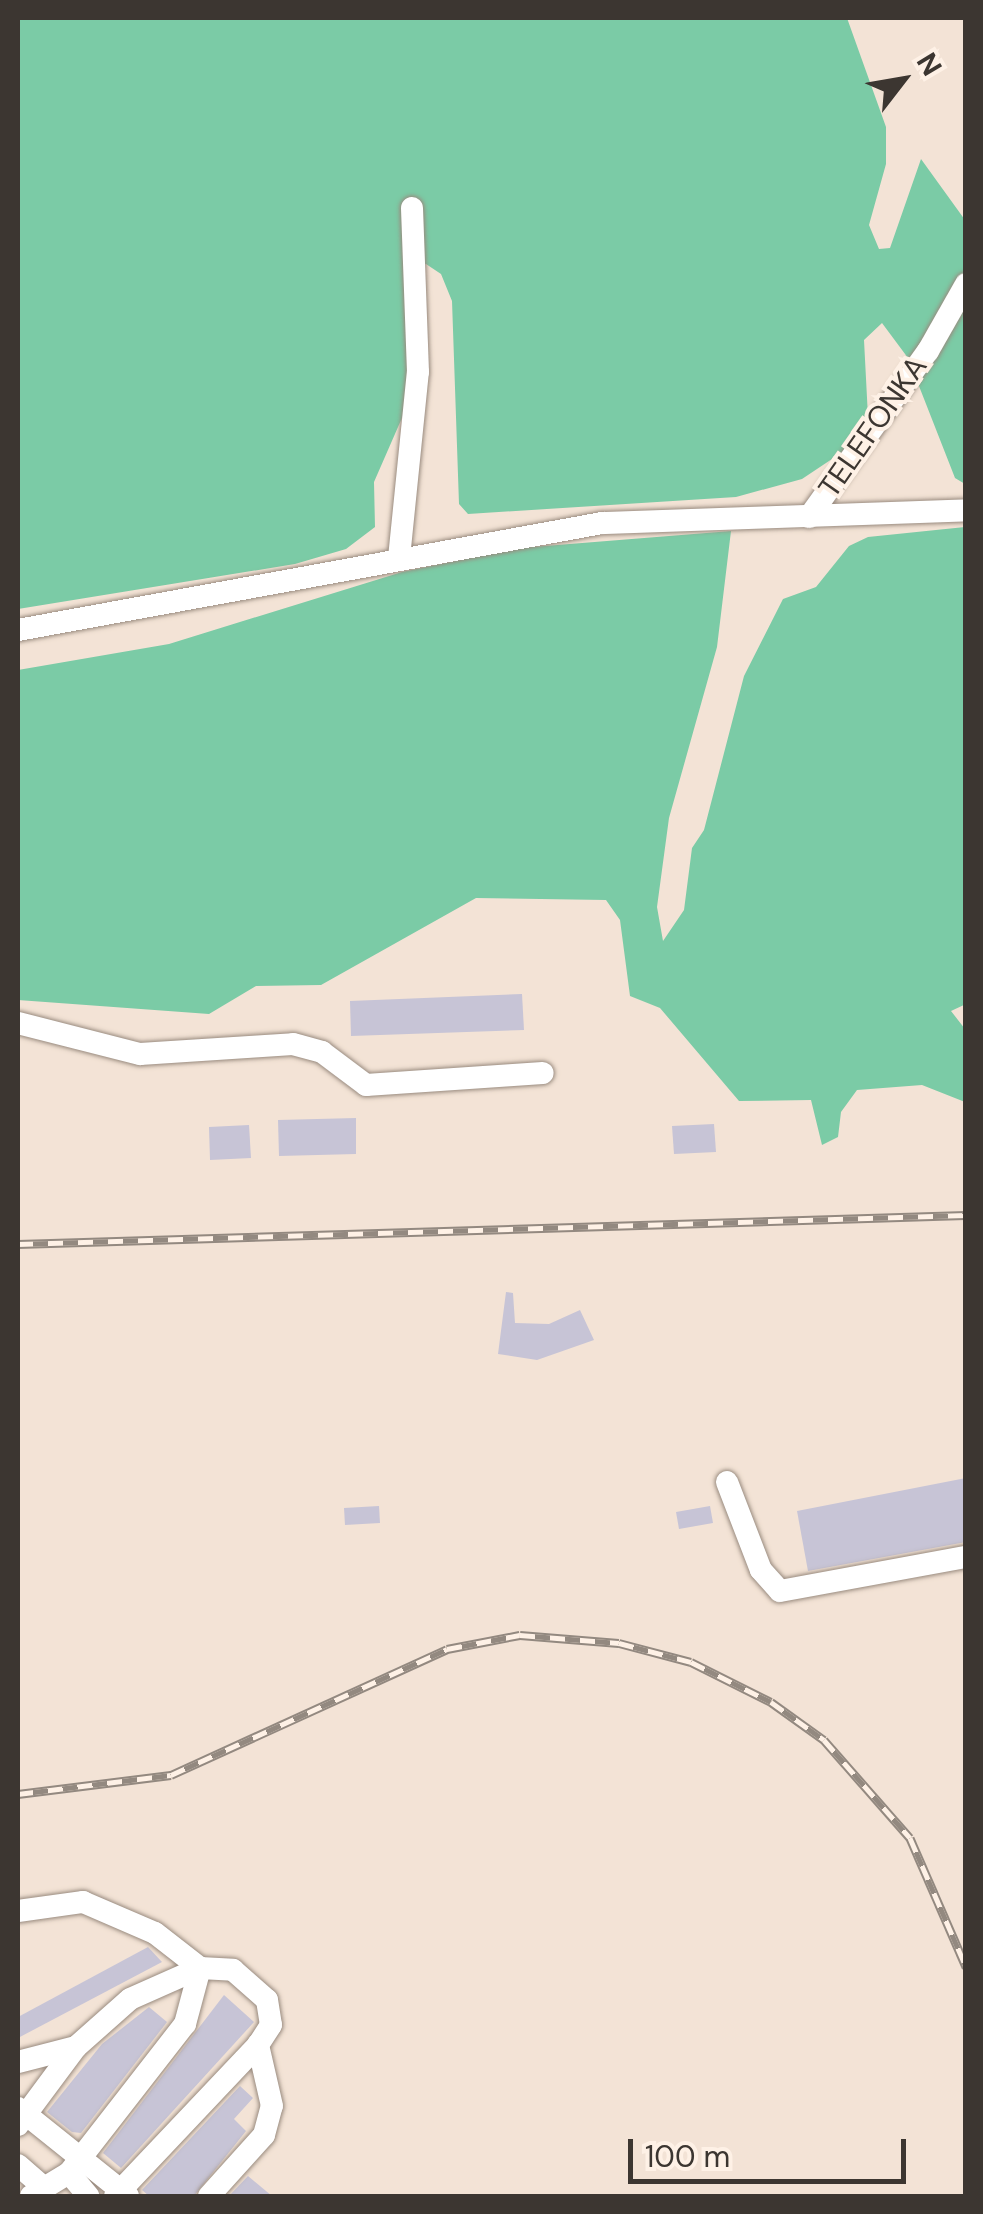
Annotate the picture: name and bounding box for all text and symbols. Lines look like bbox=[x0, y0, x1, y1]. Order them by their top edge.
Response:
north arrow bbox=[853, 30, 953, 130]
text: N bbox=[908, 46, 950, 83]
street label: TELEFONKA bbox=[811, 350, 935, 504]
scale bar bbox=[633, 2119, 910, 2181]
text: 100 m bbox=[645, 2137, 730, 2176]

